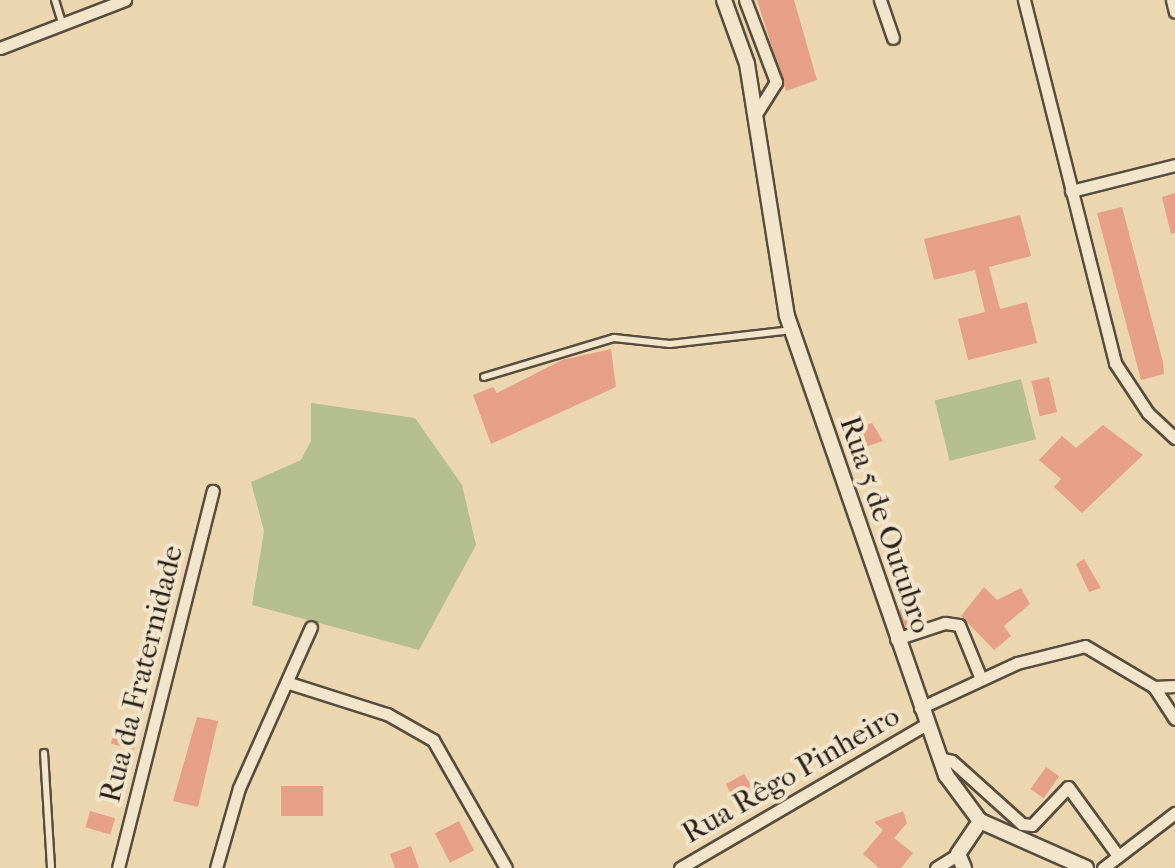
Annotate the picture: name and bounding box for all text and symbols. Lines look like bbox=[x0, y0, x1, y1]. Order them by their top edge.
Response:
street label: Rua 5 de Outubro bbox=[831, 412, 939, 638]
street label: Rua da Fraternidade bbox=[93, 542, 191, 806]
street label: Rua Rêgo Pinheiro bbox=[676, 698, 906, 852]

